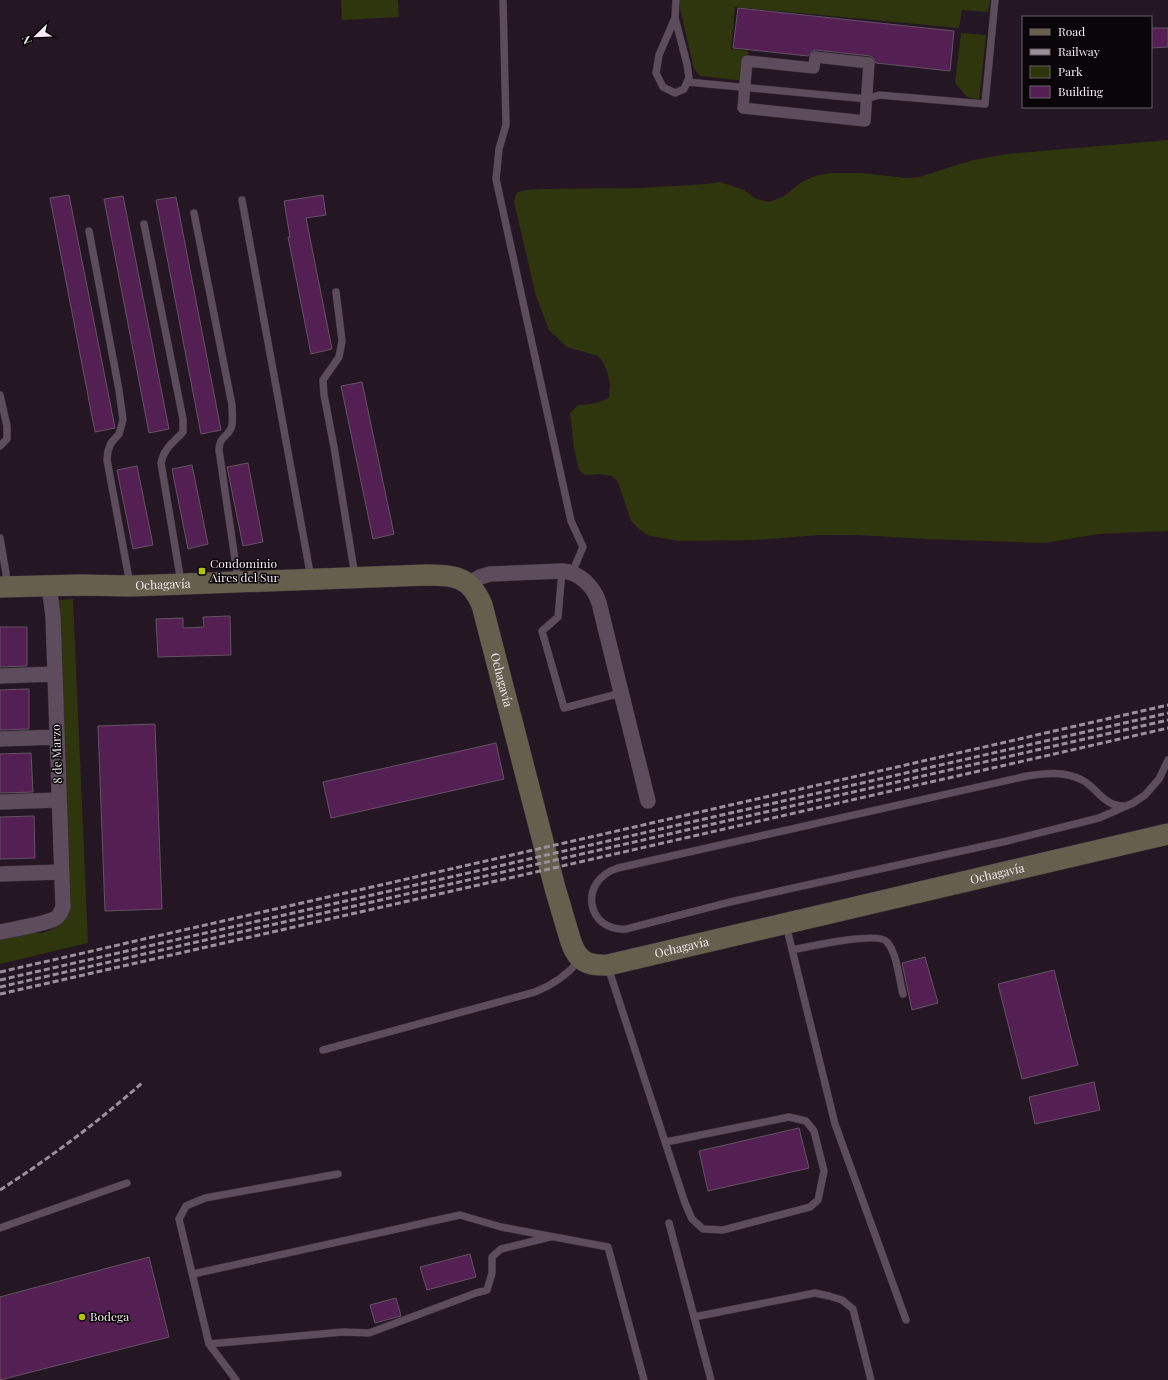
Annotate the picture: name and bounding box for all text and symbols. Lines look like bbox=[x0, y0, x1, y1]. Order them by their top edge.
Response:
north arrow bbox=[16, 16, 56, 56]
legend bbox=[1022, 16, 1152, 108]
text: Road bbox=[1058, 23, 1085, 39]
text: N bbox=[18, 33, 35, 47]
text: Railway bbox=[1058, 43, 1100, 59]
text: Park bbox=[1058, 63, 1083, 79]
text: Building bbox=[1058, 83, 1104, 99]
place label: Condominio Aires del Sur bbox=[209, 555, 280, 585]
marker: Condominio Aires del Sur bbox=[197, 566, 207, 576]
street label: Ochagavía bbox=[135, 575, 191, 593]
street label: Ochagavía bbox=[488, 651, 517, 709]
street label: 8 de Marzo bbox=[47, 724, 65, 784]
street label: Ochagavía bbox=[968, 859, 1026, 887]
street label: Ochagavía bbox=[653, 933, 710, 961]
place label: Bodega bbox=[90, 1308, 129, 1324]
marker: Bodega bbox=[77, 1312, 87, 1322]

